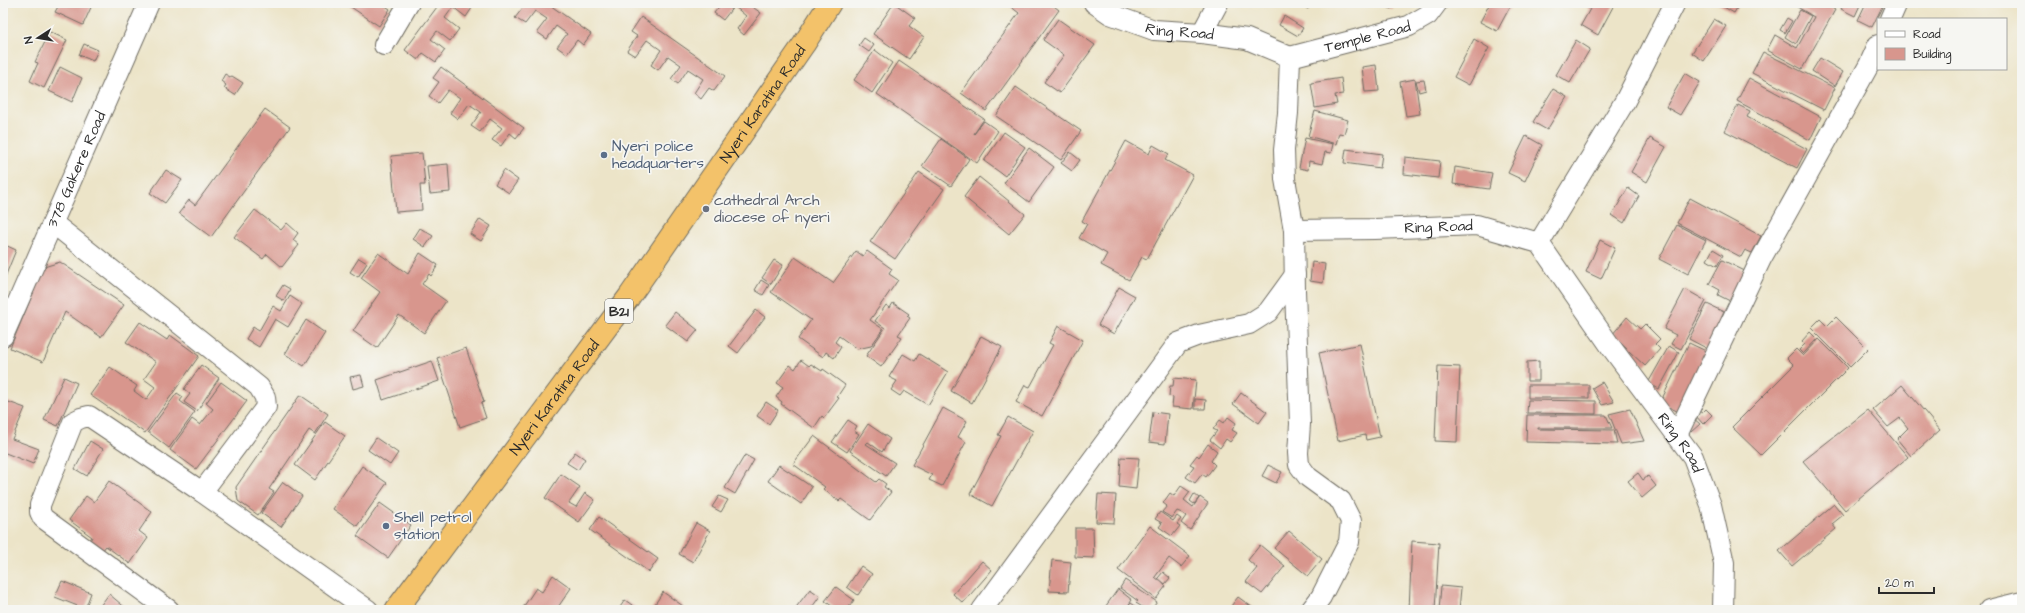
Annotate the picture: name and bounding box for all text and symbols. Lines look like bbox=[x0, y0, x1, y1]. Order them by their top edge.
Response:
street label: Temple Road bbox=[1322, 16, 1413, 59]
north arrow bbox=[18, 18, 58, 58]
street label: Ring Road bbox=[1142, 18, 1216, 46]
legend bbox=[1877, 18, 2007, 70]
text: Road bbox=[1913, 26, 1941, 43]
text: N bbox=[21, 35, 37, 45]
street label: Nyeri Karatina Road bbox=[715, 41, 811, 167]
text: Building bbox=[1913, 46, 1951, 64]
street label: 378 Gakere Road bbox=[42, 108, 111, 231]
place label: Nyeri police headquarters bbox=[612, 136, 705, 174]
marker: Nyeri police headquarters bbox=[599, 150, 609, 160]
place label: cathedral Arch diocese of nyeri bbox=[714, 190, 830, 229]
marker: cathedral Arch diocese of nyeri bbox=[701, 204, 711, 214]
street label: Ring Road bbox=[1404, 215, 1474, 239]
road number: B21 bbox=[605, 299, 633, 323]
street label: Nyeri Karatina Road bbox=[505, 335, 605, 460]
street label: Ring Road bbox=[1652, 408, 1708, 476]
place label: Shell petrol station bbox=[394, 507, 472, 545]
marker: Shell petrol station bbox=[381, 521, 391, 531]
scale bar bbox=[1879, 569, 1934, 595]
text: 20 m bbox=[1885, 575, 1914, 592]

